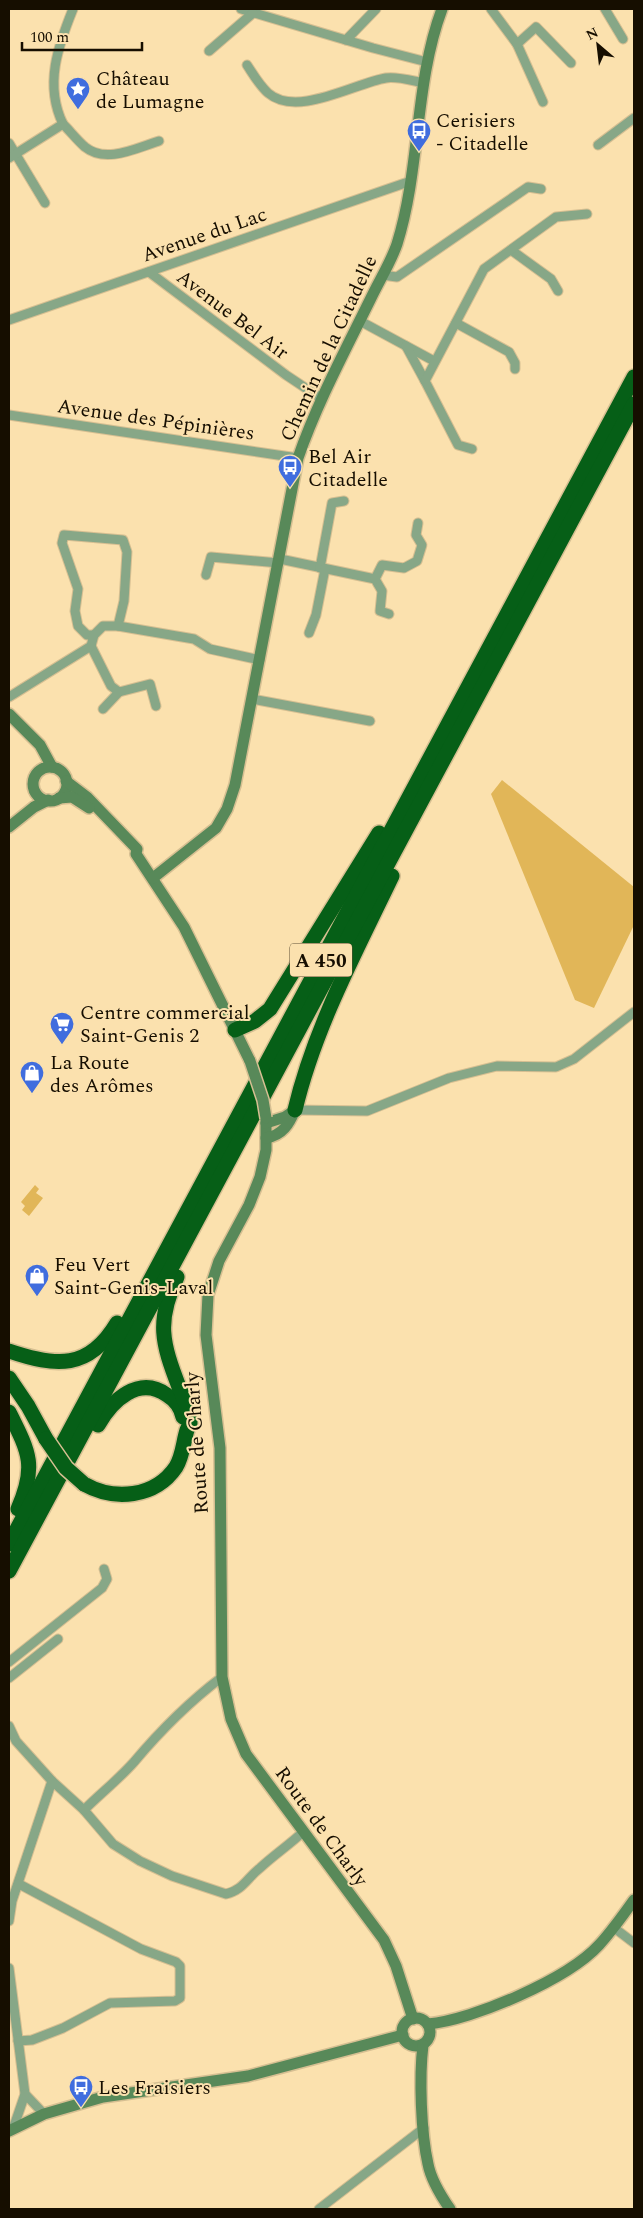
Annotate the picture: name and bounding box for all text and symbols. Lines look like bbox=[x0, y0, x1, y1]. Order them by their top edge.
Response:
scale bar bbox=[22, 20, 142, 52]
north arrow bbox=[573, 20, 623, 70]
text: N bbox=[582, 22, 602, 46]
text: 100 m bbox=[30, 26, 69, 49]
place label: Château de Lumagne bbox=[96, 64, 205, 117]
place icon: Château de Lumagne bbox=[65, 76, 91, 110]
place label: Cerisiers - Citadelle bbox=[436, 106, 528, 159]
bus stop icon: Cerisiers - Citadelle bbox=[406, 118, 432, 152]
street label: Avenue du Lac bbox=[138, 200, 271, 270]
street label: Chemin de la Citadelle bbox=[273, 250, 385, 446]
street label: Avenue Bel Air bbox=[170, 262, 295, 367]
street label: Avenue des Pépinières bbox=[55, 391, 256, 449]
place label: Bel Air Citadelle bbox=[308, 442, 388, 495]
bus stop icon: Bel Air Citadelle bbox=[277, 454, 303, 488]
road number: A 450 bbox=[290, 944, 352, 976]
place label: Centre commercial Saint-Genis 2 bbox=[80, 998, 250, 1051]
supermarket icon: Centre commercial Saint-Genis 2 bbox=[49, 1011, 75, 1045]
place label: La Route des Arômes bbox=[50, 1048, 154, 1101]
shop icon: La Route des Arômes bbox=[19, 1060, 45, 1094]
place label: Feu Vert Saint-Genis-Laval bbox=[54, 1250, 213, 1303]
shop icon: Feu Vert Saint-Genis-Laval bbox=[24, 1263, 50, 1297]
street label: Route de Charly bbox=[177, 1370, 217, 1515]
street label: Route de Charly bbox=[267, 1760, 376, 1894]
place label: Les Fraisiers bbox=[98, 2073, 211, 2103]
bus stop icon: Les Fraisiers bbox=[68, 2074, 94, 2108]

